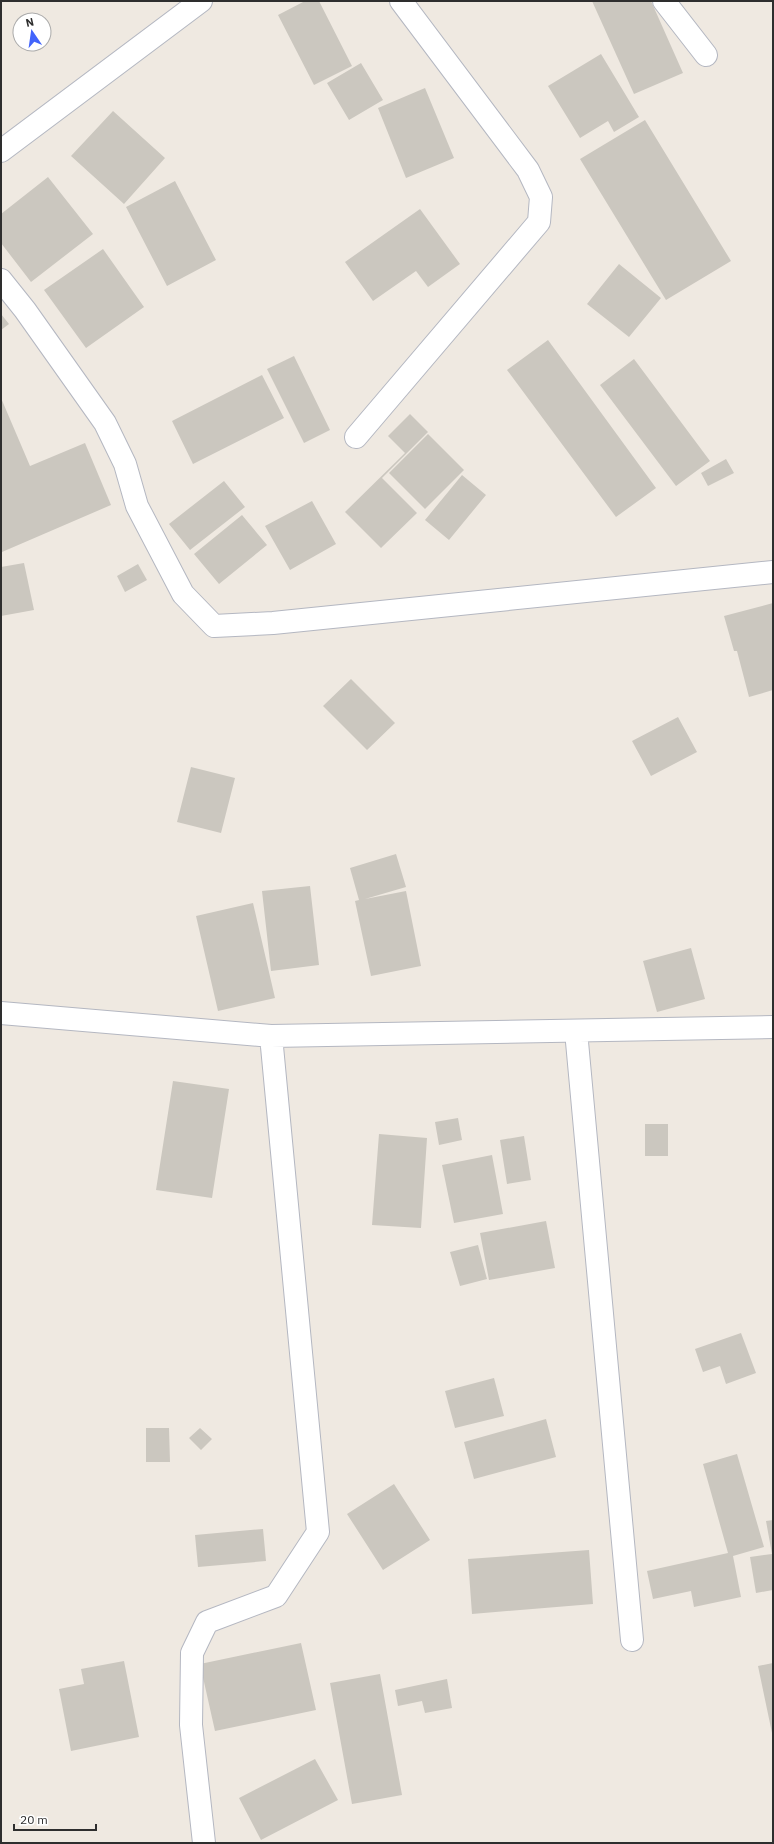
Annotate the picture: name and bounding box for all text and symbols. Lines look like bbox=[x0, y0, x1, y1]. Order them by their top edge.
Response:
north arrow bbox=[12, 12, 52, 52]
text: N bbox=[24, 15, 35, 30]
scale bar bbox=[14, 1806, 96, 1832]
text: 20 m bbox=[20, 1812, 48, 1827]

